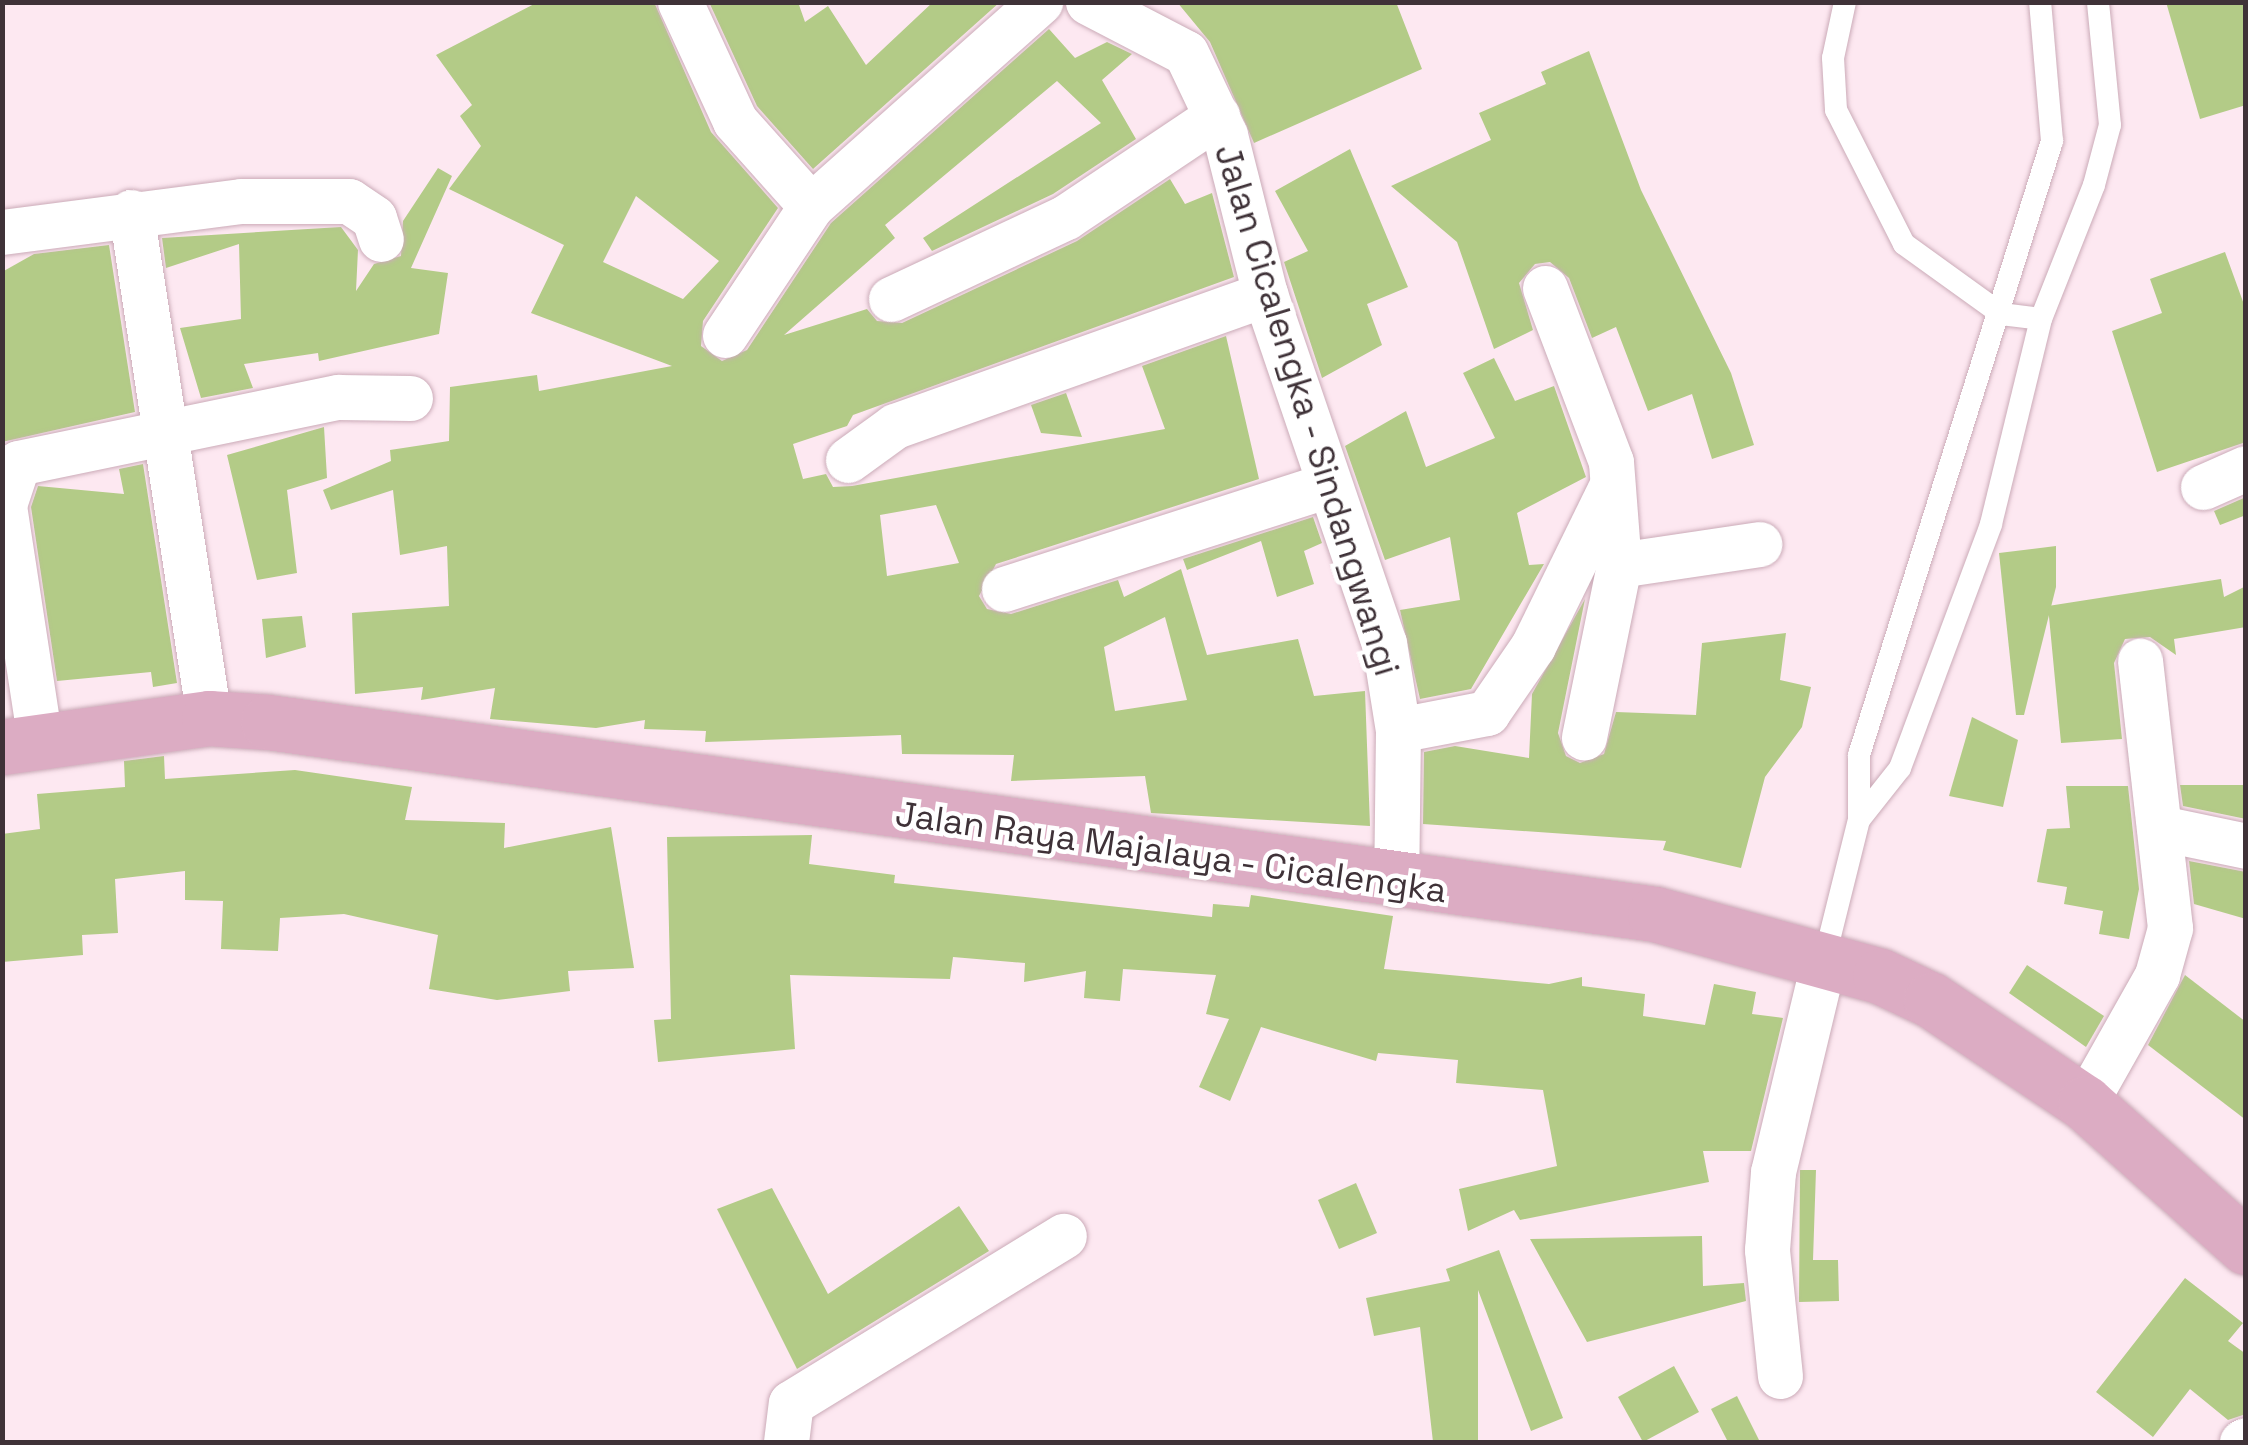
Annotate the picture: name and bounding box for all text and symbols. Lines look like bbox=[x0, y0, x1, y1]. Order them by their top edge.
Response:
street label: Jalan Cicalengka - Sindangwangi bbox=[1206, 138, 1408, 682]
street label: Jalan Raya Majalaya - Cicalengka bbox=[892, 792, 1450, 912]

